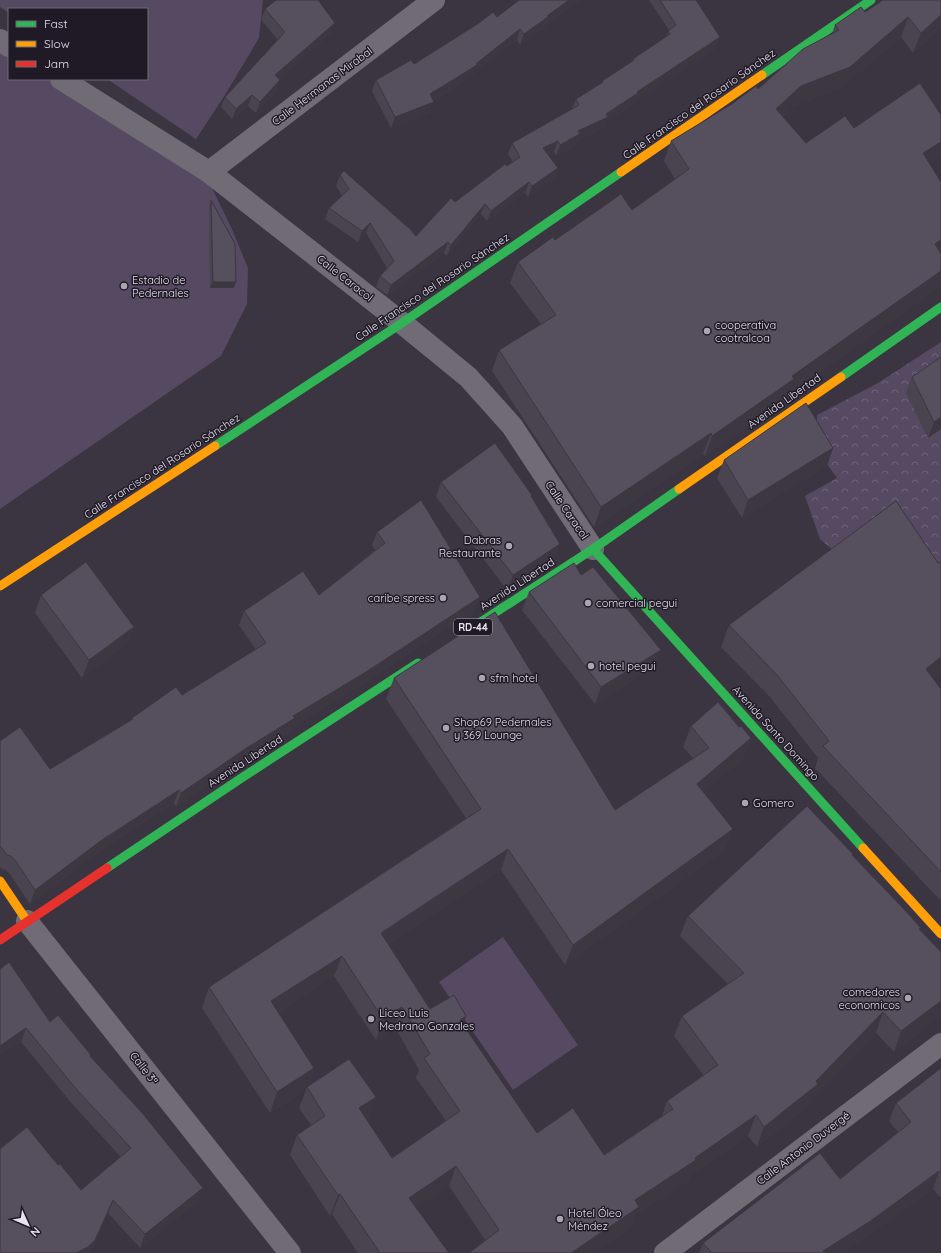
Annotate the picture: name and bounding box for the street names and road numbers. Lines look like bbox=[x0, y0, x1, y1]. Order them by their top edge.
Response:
street label: Calle Hermanas Mirabal bbox=[269, 44, 375, 128]
street label: Calle Francisco del Rosario Sánchez bbox=[620, 46, 778, 162]
street label: Calle Francisco del Rosario Sánchez bbox=[352, 230, 512, 344]
street label: Calle Caracol bbox=[314, 252, 376, 304]
street label: Avenida Libertad bbox=[745, 371, 823, 431]
street label: Calle Francisco del Rosario Sánchez bbox=[81, 410, 243, 522]
street label: Calle Caracol bbox=[542, 478, 592, 542]
street label: Avenida Libertad bbox=[477, 555, 557, 613]
road number: RD-44 bbox=[454, 619, 492, 635]
street label: Avenida Santo Domingo bbox=[730, 683, 823, 784]
street label: Avenida Libertad bbox=[205, 732, 285, 790]
street label: Calle 3ª bbox=[127, 1049, 161, 1087]
street label: Calle Antonio Duvergé bbox=[754, 1108, 852, 1188]

